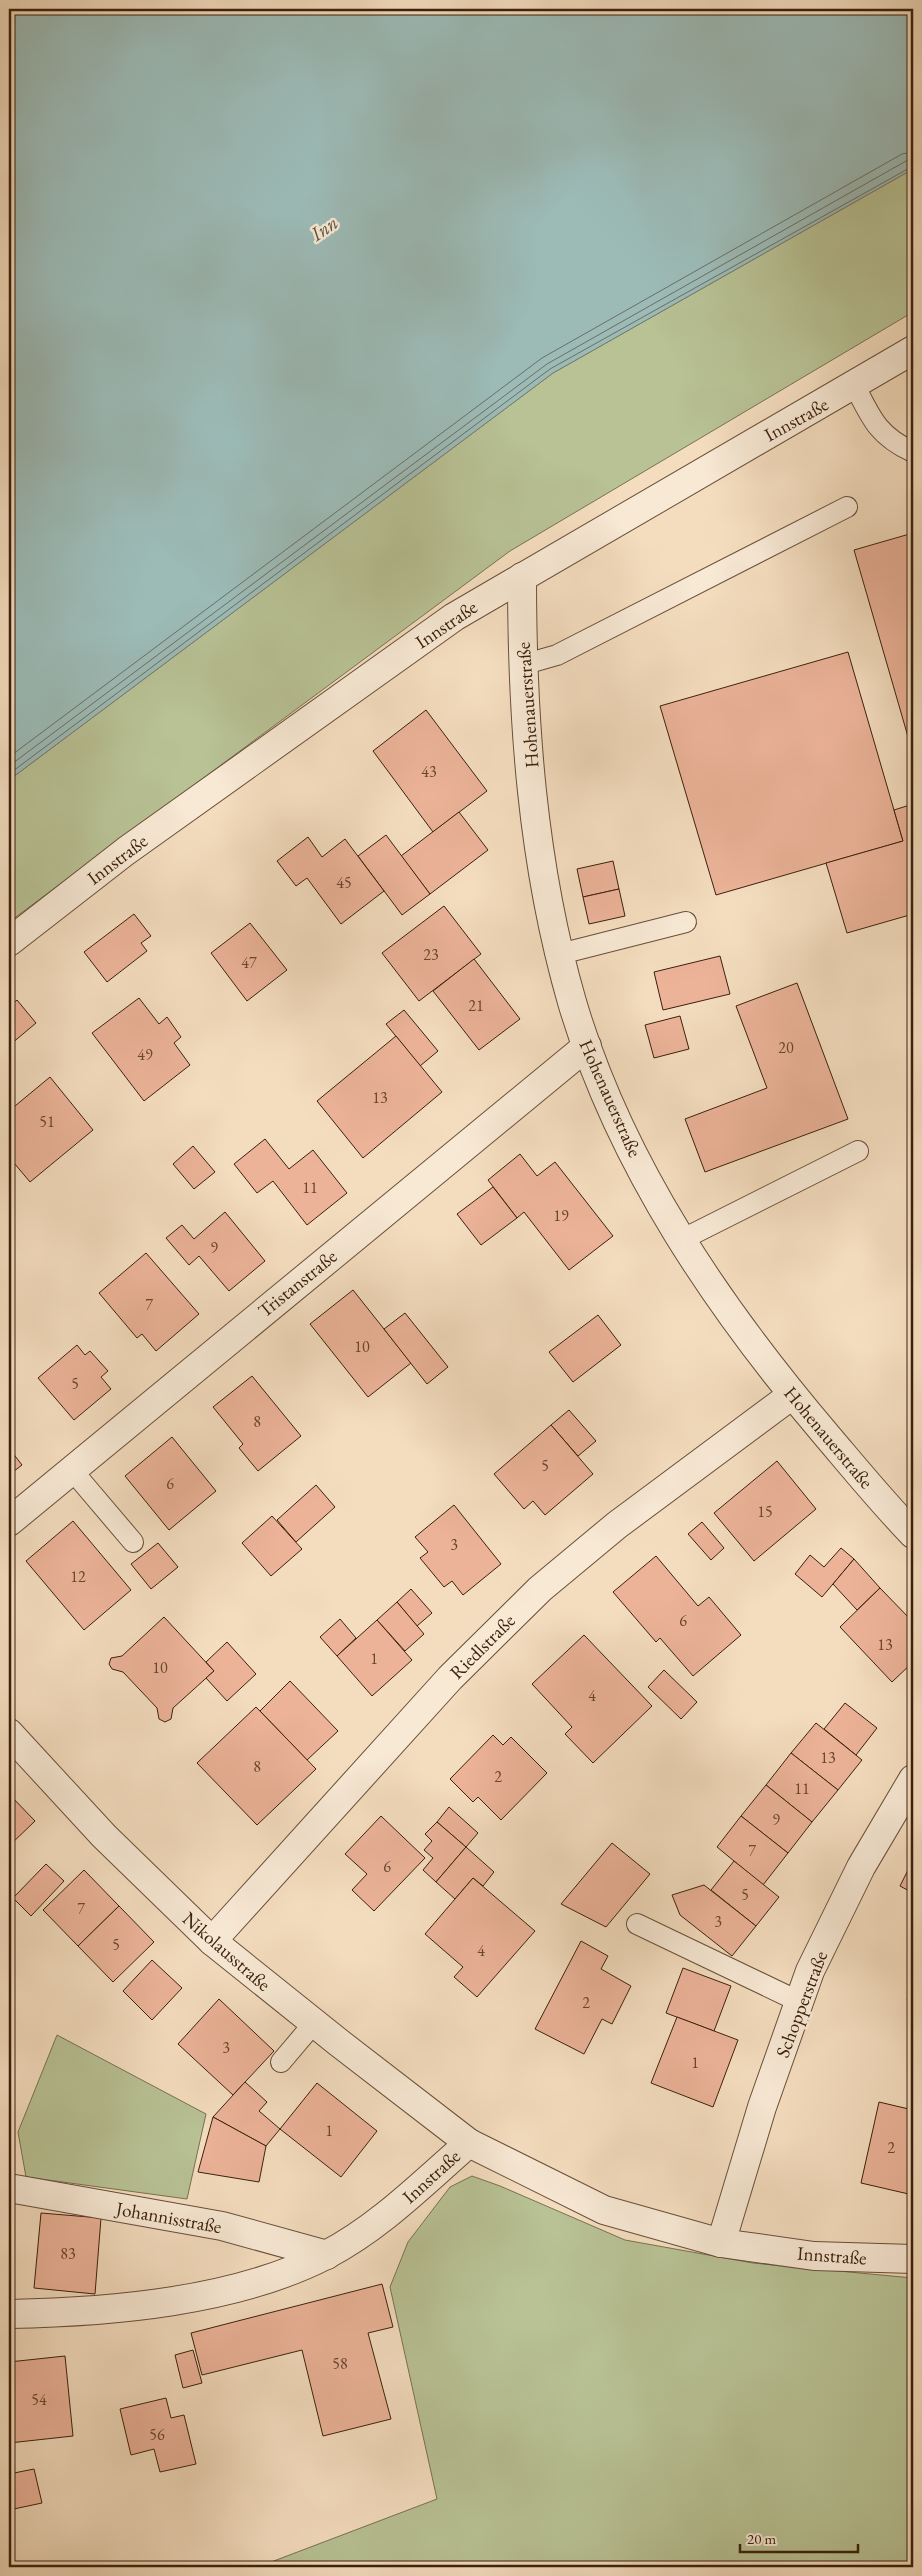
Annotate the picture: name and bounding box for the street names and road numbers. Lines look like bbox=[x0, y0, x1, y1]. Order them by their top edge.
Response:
street label: Innstraße bbox=[760, 392, 833, 447]
street label: Innstraße bbox=[410, 595, 482, 654]
street label: Hohenauerstraße bbox=[511, 641, 544, 769]
street label: Innstraße bbox=[82, 828, 153, 890]
street label: Hohenauerstraße bbox=[573, 1036, 648, 1161]
street label: Tristanstraße bbox=[253, 1244, 342, 1323]
street label: Hohenauerstraße bbox=[779, 1381, 879, 1494]
street label: Riedlstraße bbox=[444, 1608, 520, 1684]
street label: Nikolausstraße bbox=[177, 1906, 276, 1997]
street label: Schopperstraße bbox=[770, 1947, 833, 2061]
street label: Innstraße bbox=[397, 2144, 466, 2209]
street label: Johannisstraße bbox=[112, 2196, 224, 2239]
street label: Innstraße bbox=[796, 2241, 868, 2270]

